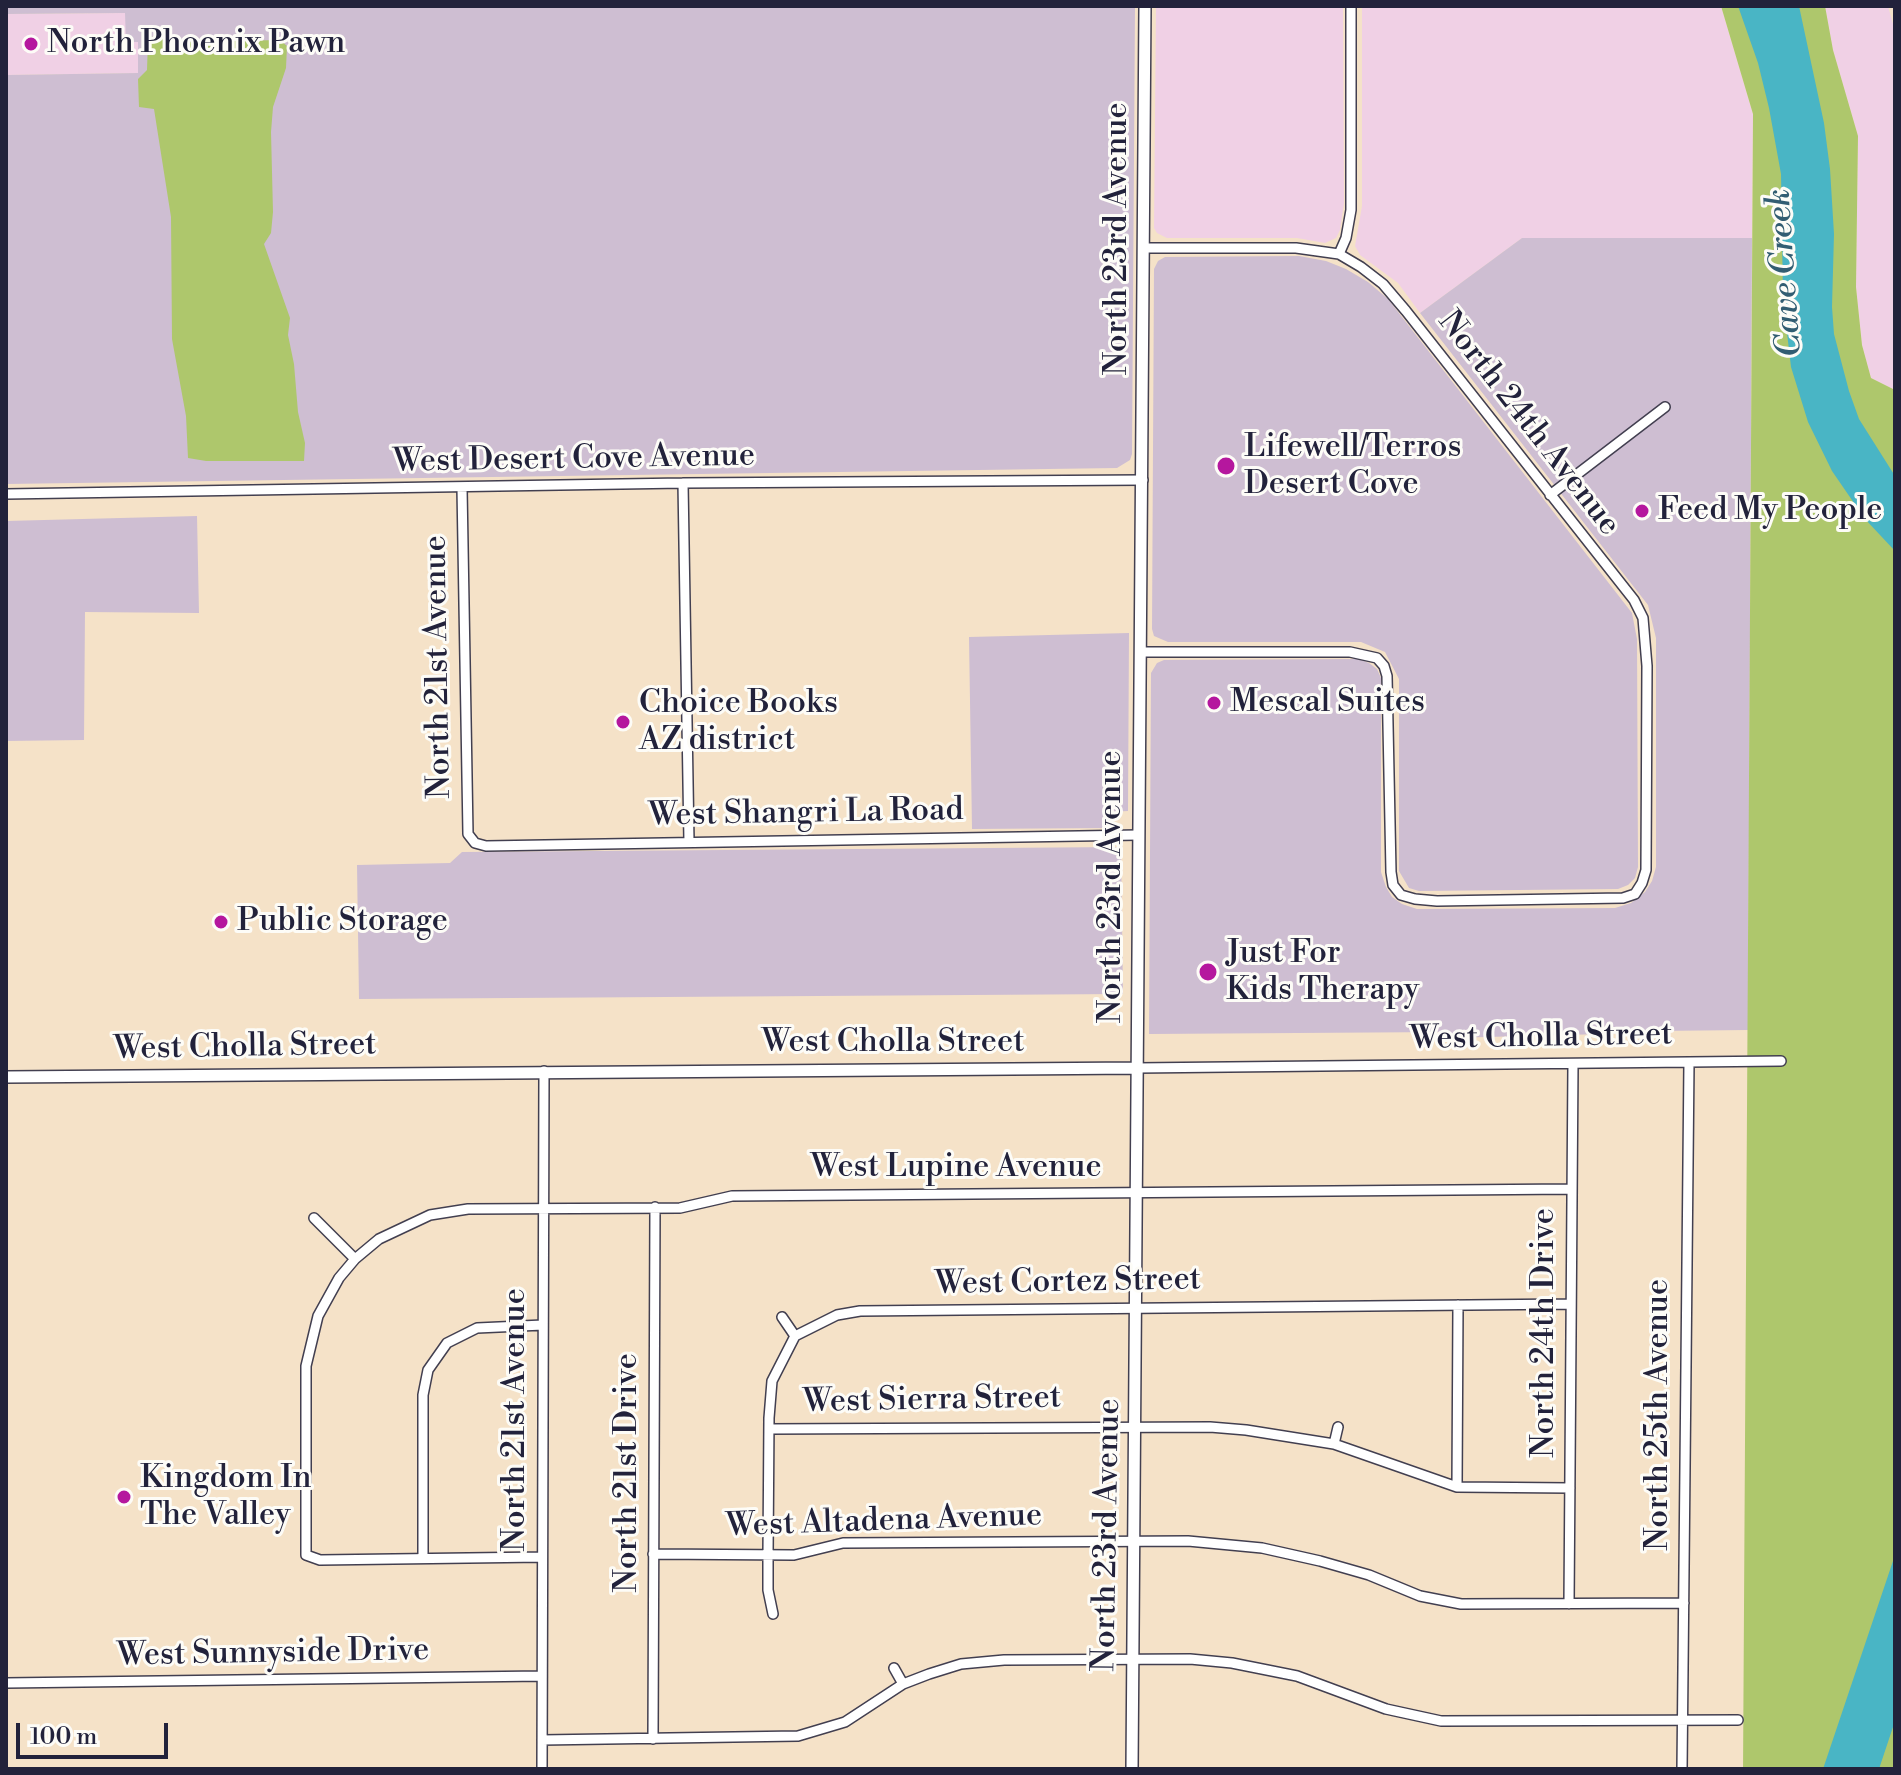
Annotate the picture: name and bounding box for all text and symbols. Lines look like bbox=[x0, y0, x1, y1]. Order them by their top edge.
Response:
place label: North Phoenix Pawn bbox=[47, 25, 345, 63]
marker: North Phoenix Pawn bbox=[22, 35, 40, 53]
street label: North 23rd Avenue bbox=[1099, 102, 1137, 376]
water label: Cave Creek bbox=[1760, 187, 1812, 359]
street label: North 24th Avenue bbox=[1429, 304, 1627, 544]
place label: Lifewell/Terros Desert Cove bbox=[1244, 429, 1462, 504]
street label: West Desert Cove Avenue bbox=[393, 438, 755, 482]
marker: Lifewell/Terros Desert Cove bbox=[1215, 455, 1237, 477]
place label: Feed My People bbox=[1658, 492, 1883, 530]
marker: Feed My People bbox=[1633, 502, 1651, 520]
street label: North 21st Avenue bbox=[418, 535, 460, 799]
place label: Mescal Suites bbox=[1230, 684, 1425, 722]
place label: Choice Books AZ district bbox=[639, 685, 838, 760]
marker: Mescal Suites bbox=[1205, 694, 1223, 712]
marker: Choice Books AZ district bbox=[614, 713, 632, 731]
street label: North 23rd Avenue bbox=[1093, 750, 1131, 1024]
street label: West Shangri La Road bbox=[648, 792, 964, 836]
place label: Public Storage bbox=[237, 903, 448, 941]
marker: Public Storage bbox=[212, 913, 230, 931]
place label: Just For Kids Therapy bbox=[1226, 935, 1419, 1010]
marker: Just For Kids Therapy bbox=[1197, 961, 1219, 983]
street label: West Cholla Street bbox=[1409, 1017, 1673, 1059]
street label: West Cholla Street bbox=[761, 1024, 1025, 1062]
street label: West Cholla Street bbox=[113, 1027, 377, 1069]
street label: West Lupine Avenue bbox=[810, 1149, 1102, 1187]
street label: North 24th Drive bbox=[1526, 1208, 1564, 1458]
street label: West Cortez Street bbox=[935, 1261, 1201, 1305]
street label: North 25th Avenue bbox=[1640, 1279, 1678, 1551]
street label: North 21st Avenue bbox=[497, 1288, 535, 1552]
street label: North 21st Drive bbox=[609, 1353, 647, 1593]
street label: West Sierra Street bbox=[803, 1380, 1061, 1422]
street label: North 23rd Avenue bbox=[1086, 1398, 1130, 1672]
place label: Kingdom In The Valley bbox=[140, 1460, 312, 1535]
marker: Kingdom In The Valley bbox=[115, 1488, 133, 1506]
street label: West Altadena Avenue bbox=[725, 1497, 1043, 1547]
street label: West Sunnyside Drive bbox=[117, 1632, 429, 1676]
scale bar bbox=[20, 1707, 172, 1757]
text: 100 m bbox=[30, 1722, 97, 1752]

